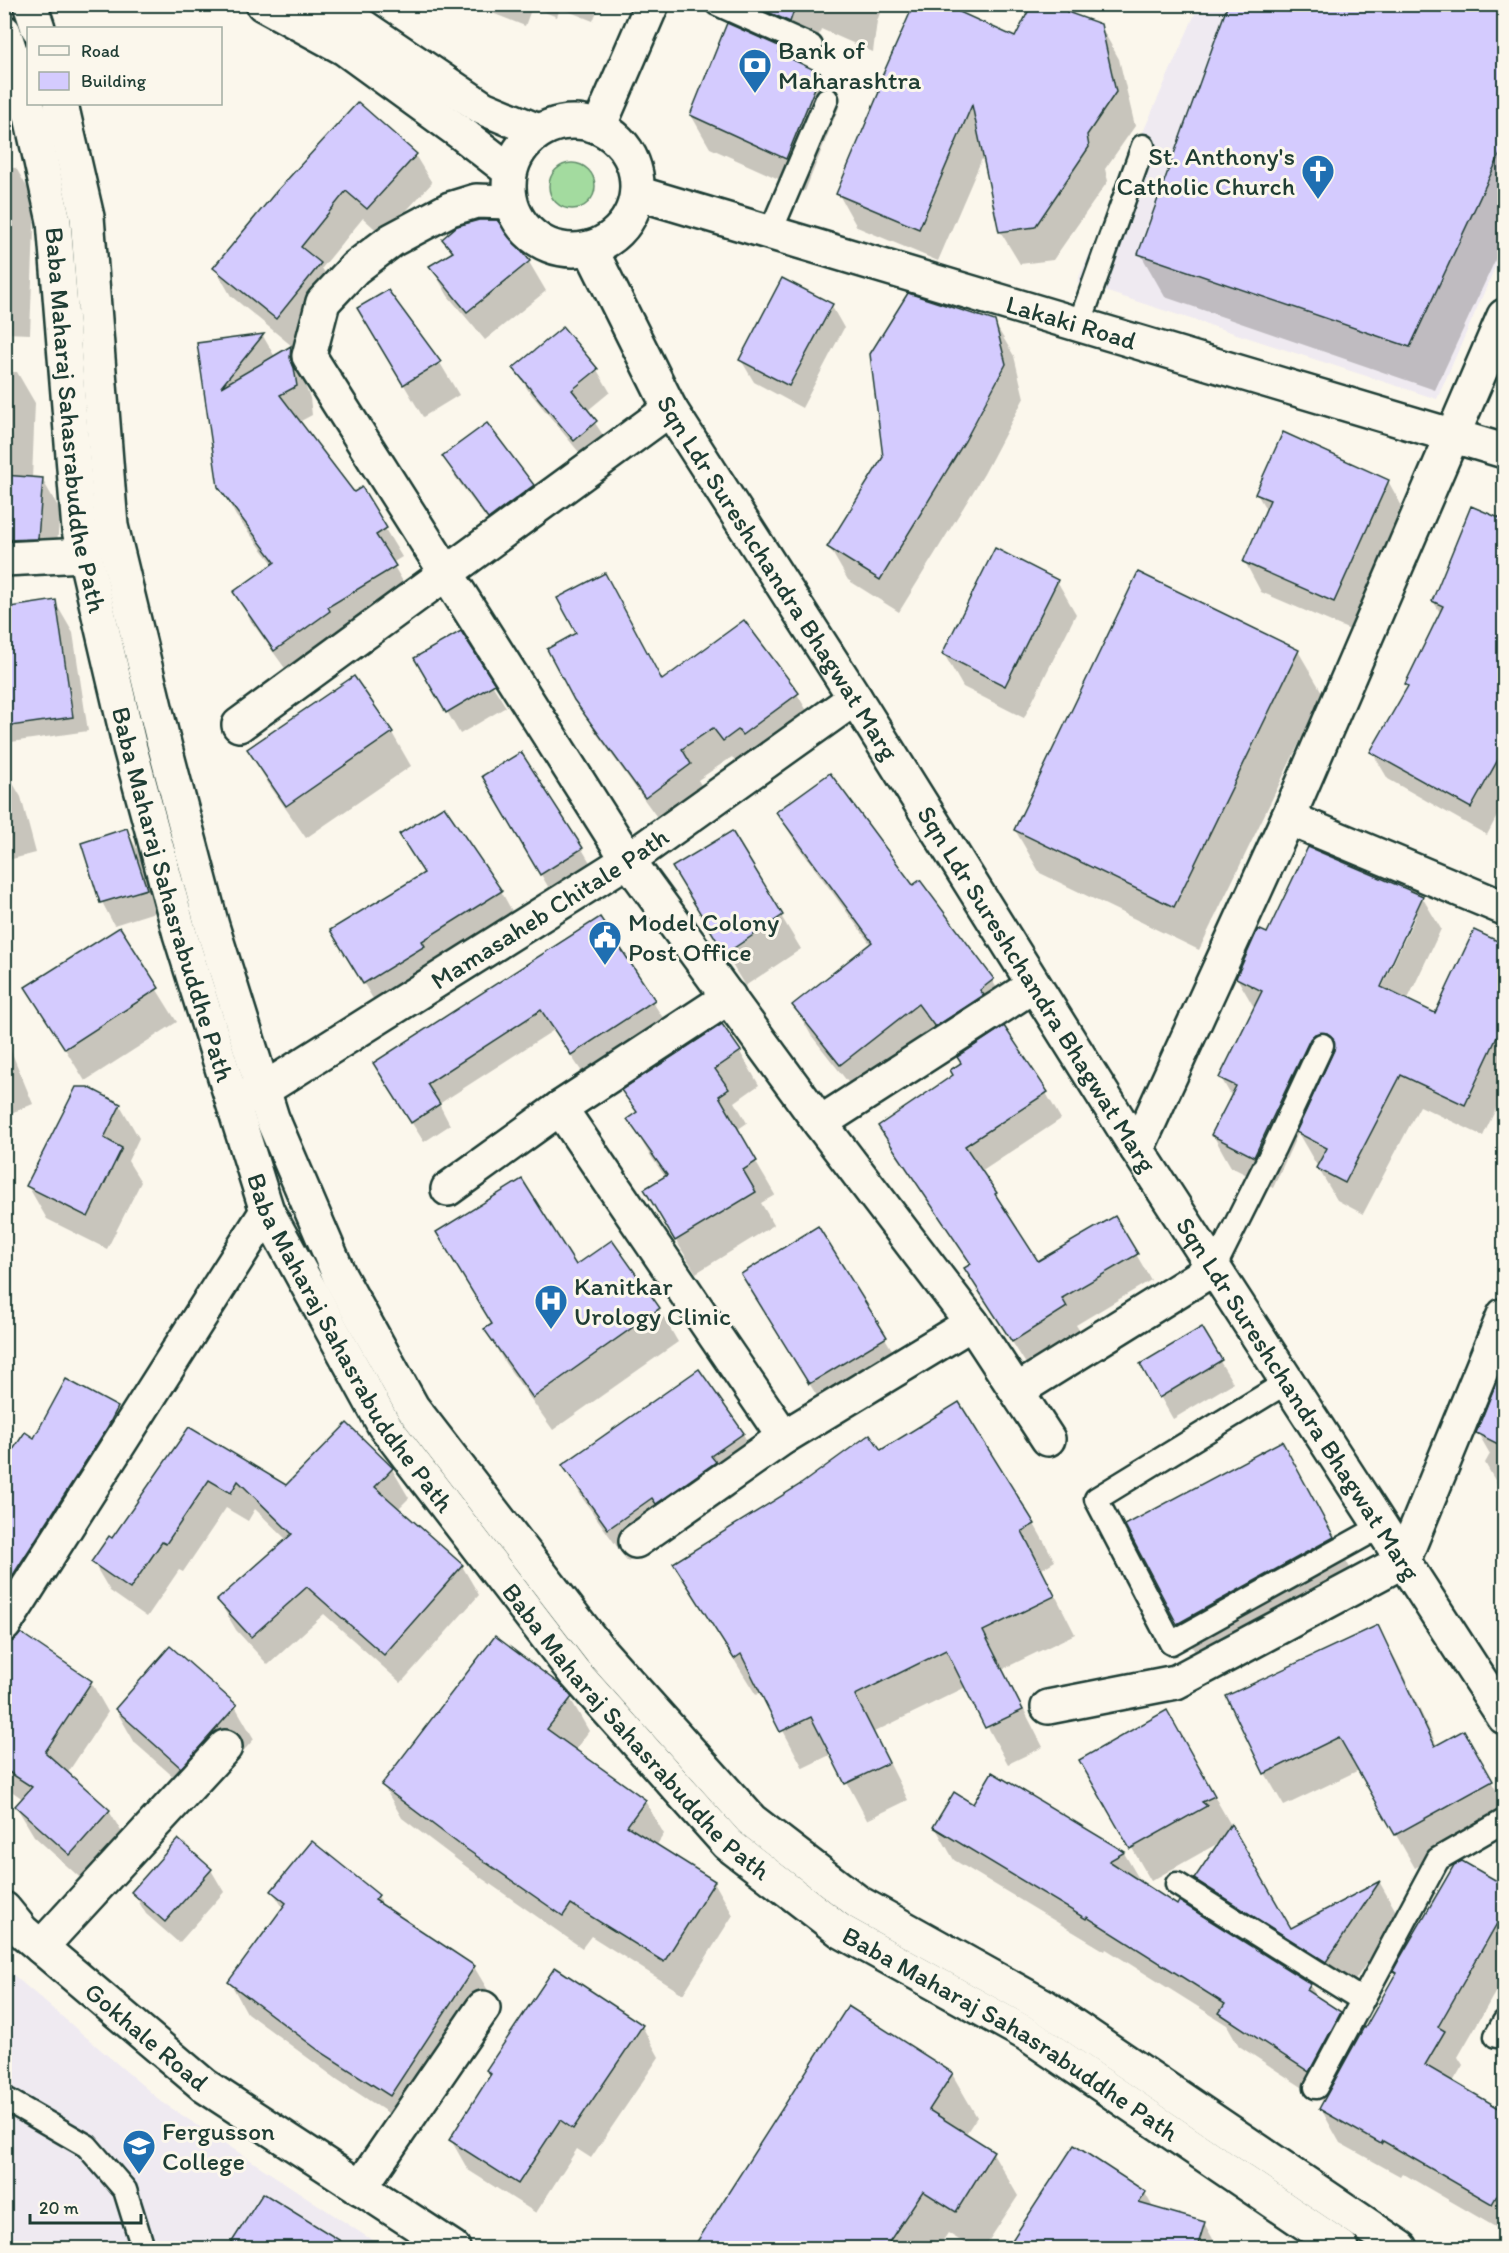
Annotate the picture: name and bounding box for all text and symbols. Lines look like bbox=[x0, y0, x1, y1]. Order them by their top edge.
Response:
legend bbox=[27, 27, 222, 105]
place label: Bank of Maharashtra bbox=[778, 34, 922, 96]
text: Road bbox=[81, 40, 120, 62]
bank icon: Bank of Maharashtra bbox=[737, 47, 773, 94]
text: Building bbox=[81, 70, 147, 92]
place label: St. Anthony's Catholic Church bbox=[1116, 140, 1295, 202]
church icon: St. Anthony's Catholic Church bbox=[1300, 153, 1336, 200]
street label: Baba Maharaj Sahasrabuddhe Path bbox=[39, 226, 114, 616]
street label: Lakaki Road bbox=[1002, 288, 1140, 357]
street label: Sqn Ldr Sureshchandra Bhagwat Marg bbox=[650, 390, 906, 767]
street label: Baba Maharaj Sahasrabuddhe Path bbox=[105, 704, 241, 1086]
street label: Sqn Ldr Sureshchandra Bhagwat Marg bbox=[910, 800, 1164, 1179]
street label: Mamasaheb Chitale Path bbox=[425, 820, 675, 996]
place label: Model Colony Post Office bbox=[628, 906, 779, 968]
public building icon: Model Colony Post Office bbox=[587, 919, 623, 966]
street label: Baba Maharaj Sahasrabuddhe Path bbox=[240, 1169, 461, 1519]
street label: Sqn Ldr Sureshchandra Bhagwat Marg bbox=[1169, 1211, 1428, 1587]
place label: Kanitkar Urology Clinic bbox=[574, 1270, 731, 1332]
hospital icon: Kanitkar Urology Clinic bbox=[533, 1283, 569, 1330]
street label: Baba Maharaj Sahasrabuddhe Path bbox=[495, 1576, 777, 1887]
street label: Baba Maharaj Sahasrabuddhe Path bbox=[837, 1919, 1185, 2148]
street label: Gokhale Road bbox=[78, 1975, 216, 2099]
place label: Fergusson College bbox=[162, 2115, 275, 2177]
school or university icon: Fergusson College bbox=[121, 2128, 157, 2175]
scale bar bbox=[30, 2187, 141, 2225]
text: 20 m bbox=[39, 2197, 79, 2219]

